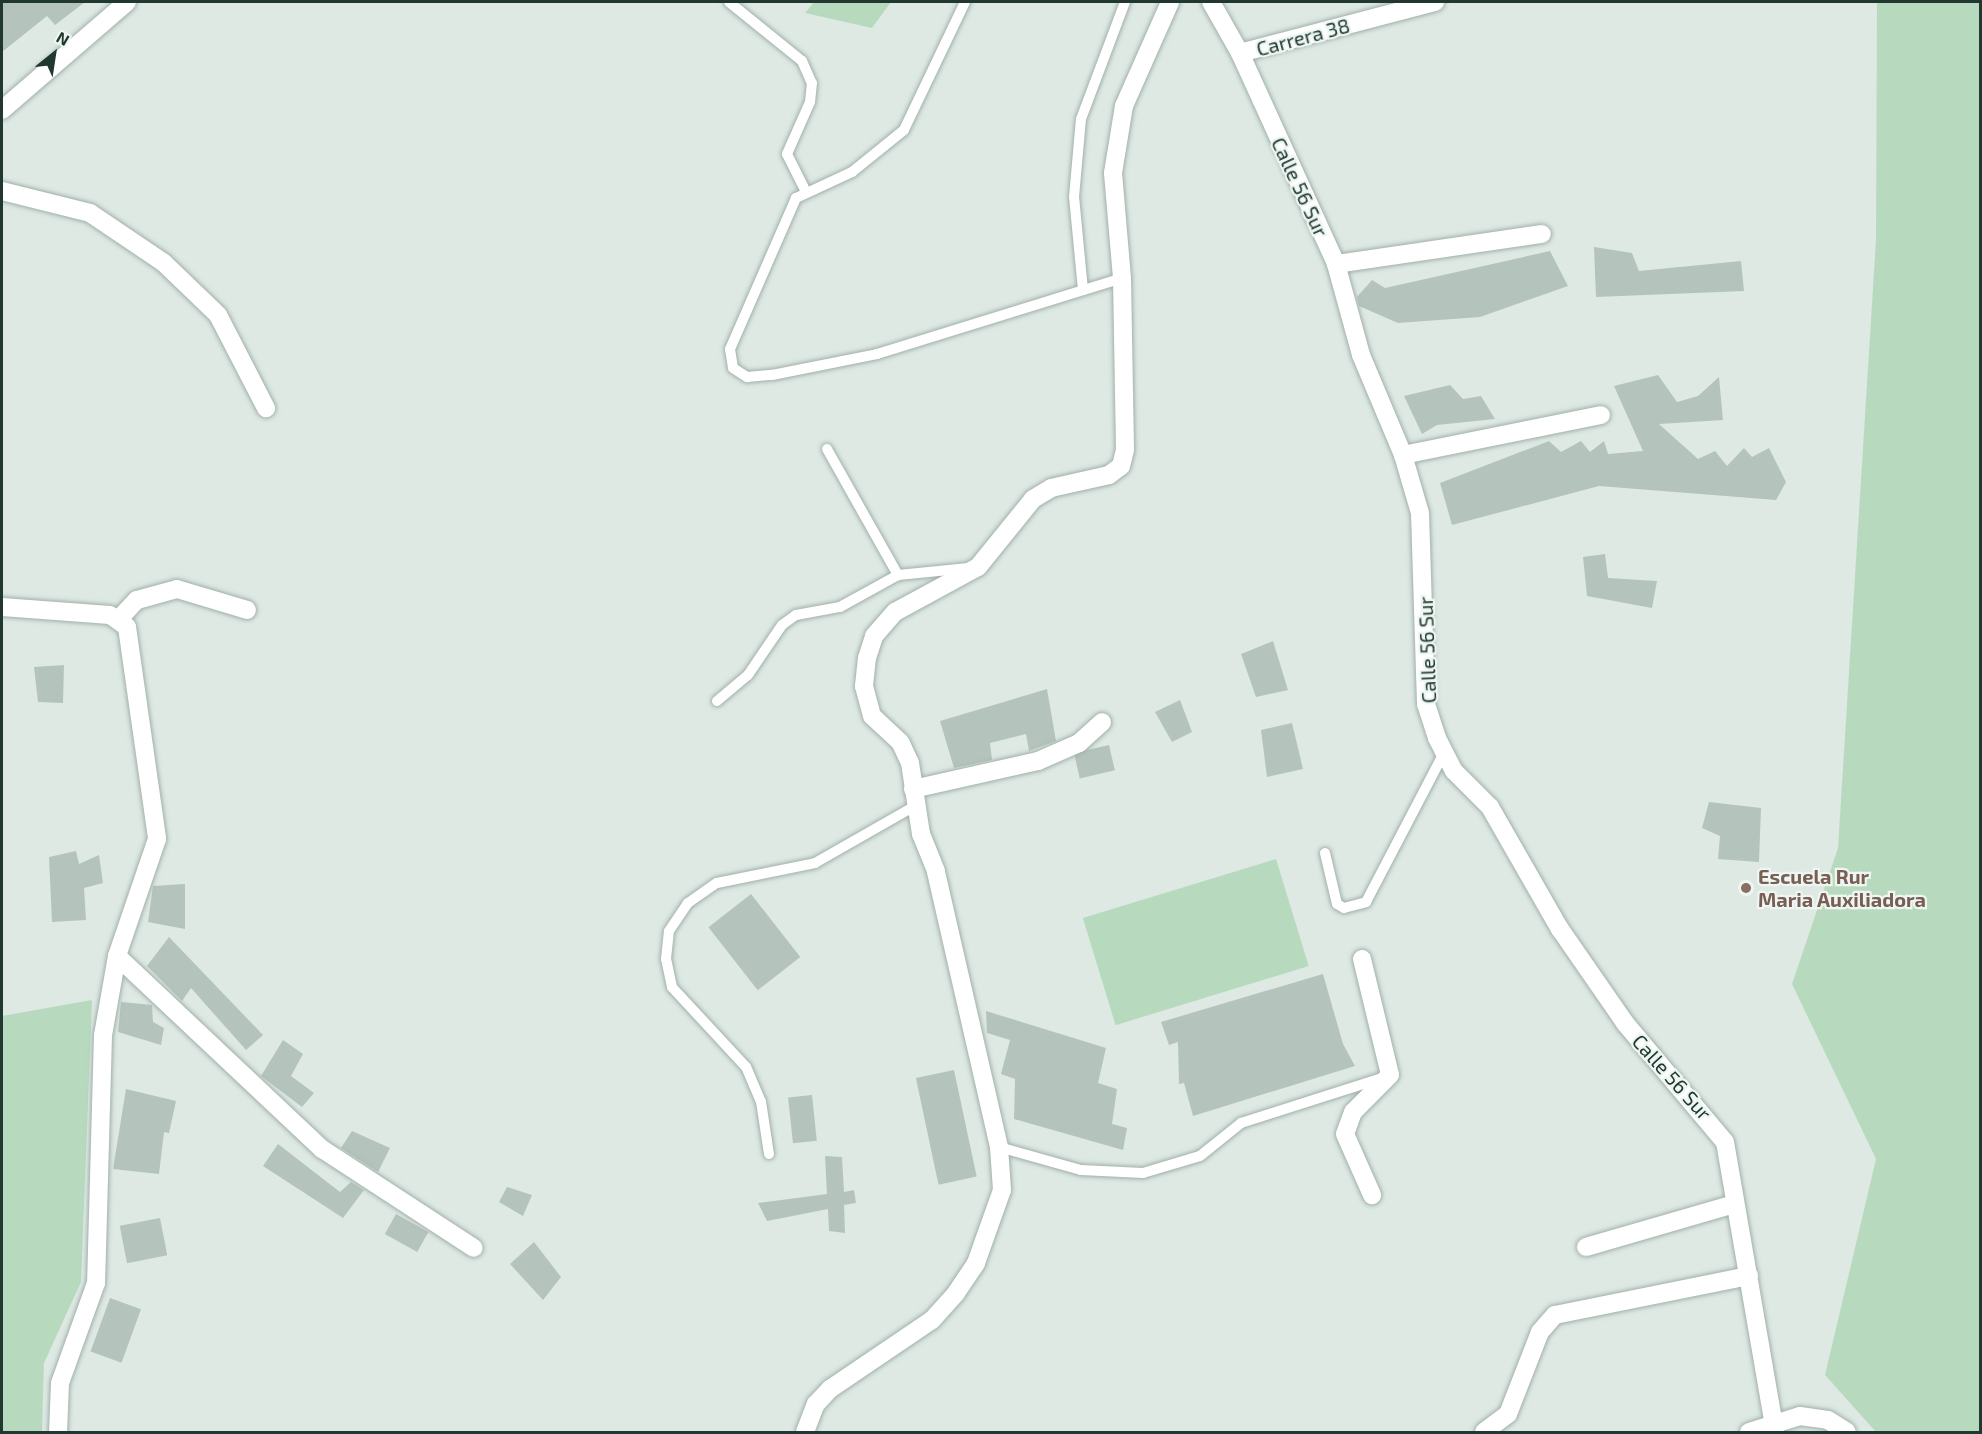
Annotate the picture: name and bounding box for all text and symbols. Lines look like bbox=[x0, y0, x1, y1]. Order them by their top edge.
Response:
street label: Carrera 38 bbox=[1254, 13, 1352, 61]
north arrow bbox=[24, 24, 84, 84]
text: N bbox=[53, 27, 73, 49]
street label: Calle 56 Sur bbox=[1267, 134, 1333, 240]
street label: Calle 56 Sur bbox=[1413, 596, 1441, 704]
place label: Escuela Rur Maria Auxiliadora bbox=[1758, 864, 1926, 911]
marker: Escuela Rur Maria Auxiliadora bbox=[1739, 881, 1753, 895]
street label: Calle 56 Sur bbox=[1627, 1029, 1717, 1125]

